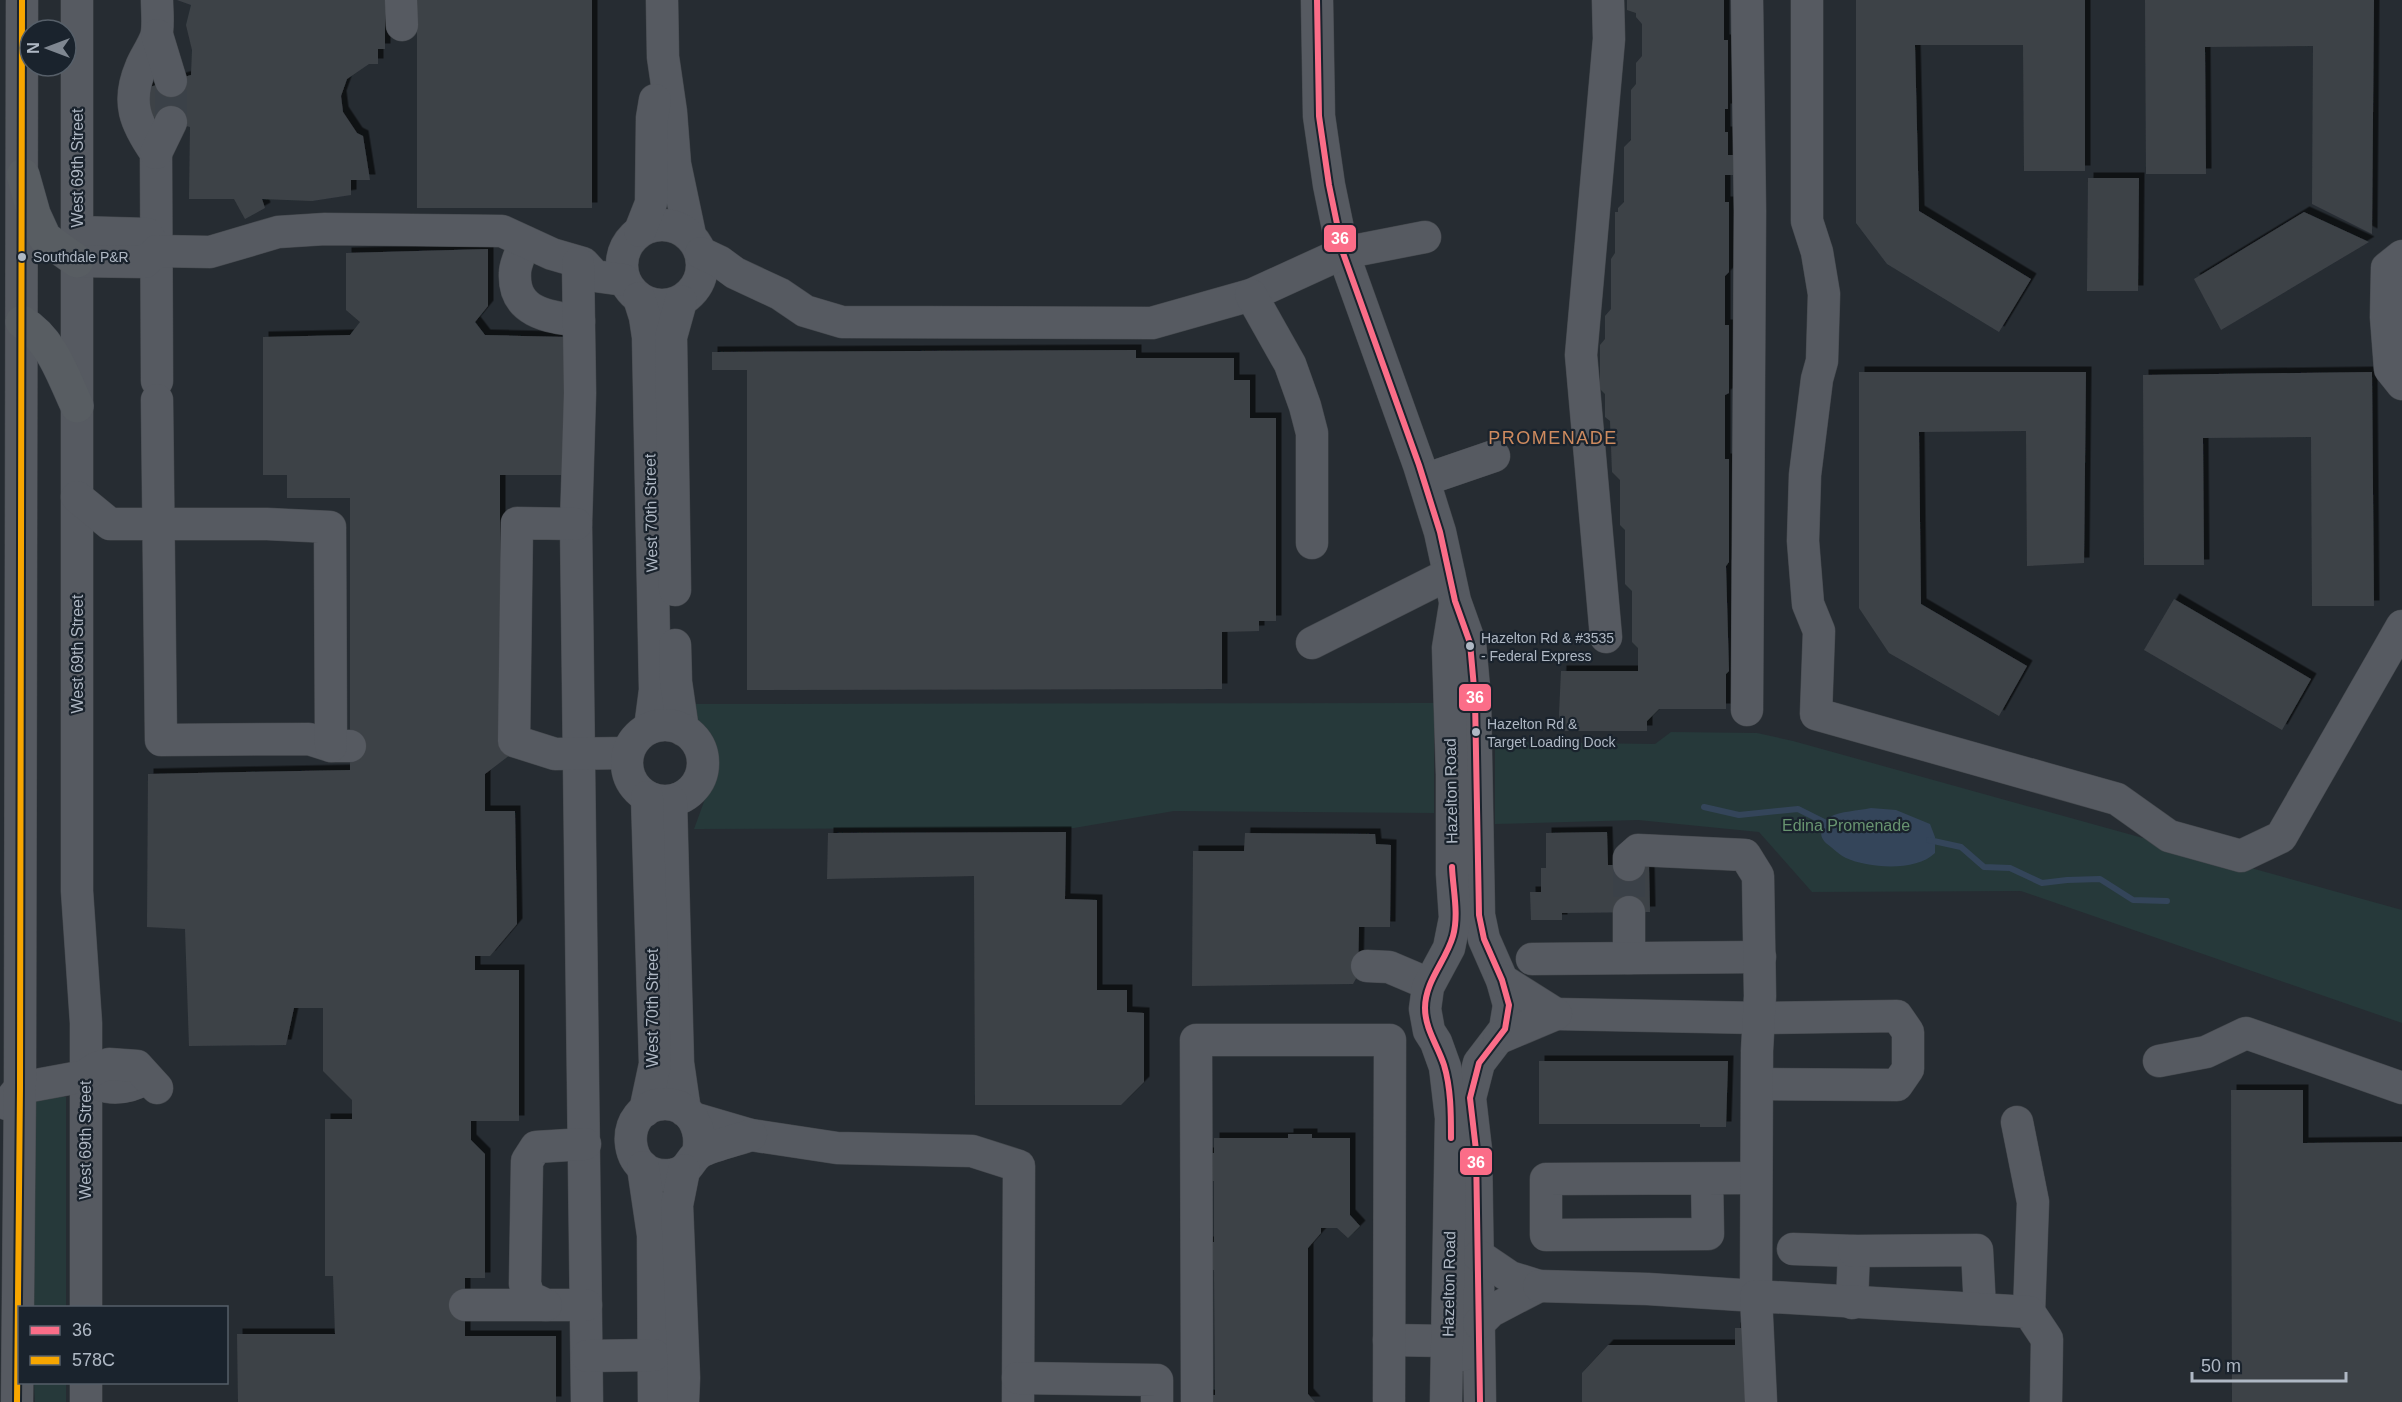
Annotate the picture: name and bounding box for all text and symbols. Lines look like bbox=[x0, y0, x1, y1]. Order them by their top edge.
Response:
north arrow bbox=[18, 18, 78, 78]
text: N bbox=[25, 42, 42, 54]
street label: West 69th Street bbox=[69, 108, 86, 227]
line badge: 36 bbox=[1323, 224, 1357, 253]
text: 36 bbox=[1331, 230, 1349, 247]
place label: Southdale P&R bbox=[33, 249, 129, 265]
marker: Southdale P&R bbox=[16, 251, 28, 263]
district label: PROMENADE bbox=[1488, 428, 1618, 448]
street label: West 70th Street bbox=[641, 453, 661, 573]
street label: West 69th Street bbox=[69, 594, 86, 713]
place label: Hazelton Rd & #3535 - Federal Express bbox=[1481, 630, 1614, 664]
marker: Hazelton Rd & #3535 - Federal Express bbox=[1464, 640, 1476, 652]
line badge: 36 bbox=[1458, 683, 1492, 712]
text: 36 bbox=[1466, 689, 1484, 706]
place label: Hazelton Rd & Target Loading Dock bbox=[1487, 716, 1616, 750]
marker: Hazelton Rd & Target Loading Dock bbox=[1470, 726, 1482, 738]
street label: Hazelton Road bbox=[1442, 738, 1460, 844]
park label: Edina Promenade bbox=[1782, 817, 1910, 834]
street label: West 70th Street bbox=[644, 948, 661, 1067]
street label: West 69th Street bbox=[77, 1080, 94, 1199]
line badge: 36 bbox=[1459, 1147, 1493, 1176]
text: 36 bbox=[1467, 1154, 1485, 1171]
street label: Hazelton Road bbox=[1440, 1231, 1458, 1337]
legend bbox=[18, 1306, 228, 1384]
text: 36 bbox=[72, 1320, 92, 1340]
scale bar bbox=[2192, 1345, 2346, 1383]
text: 578C bbox=[72, 1350, 115, 1370]
text: 50 m bbox=[2201, 1356, 2241, 1376]

